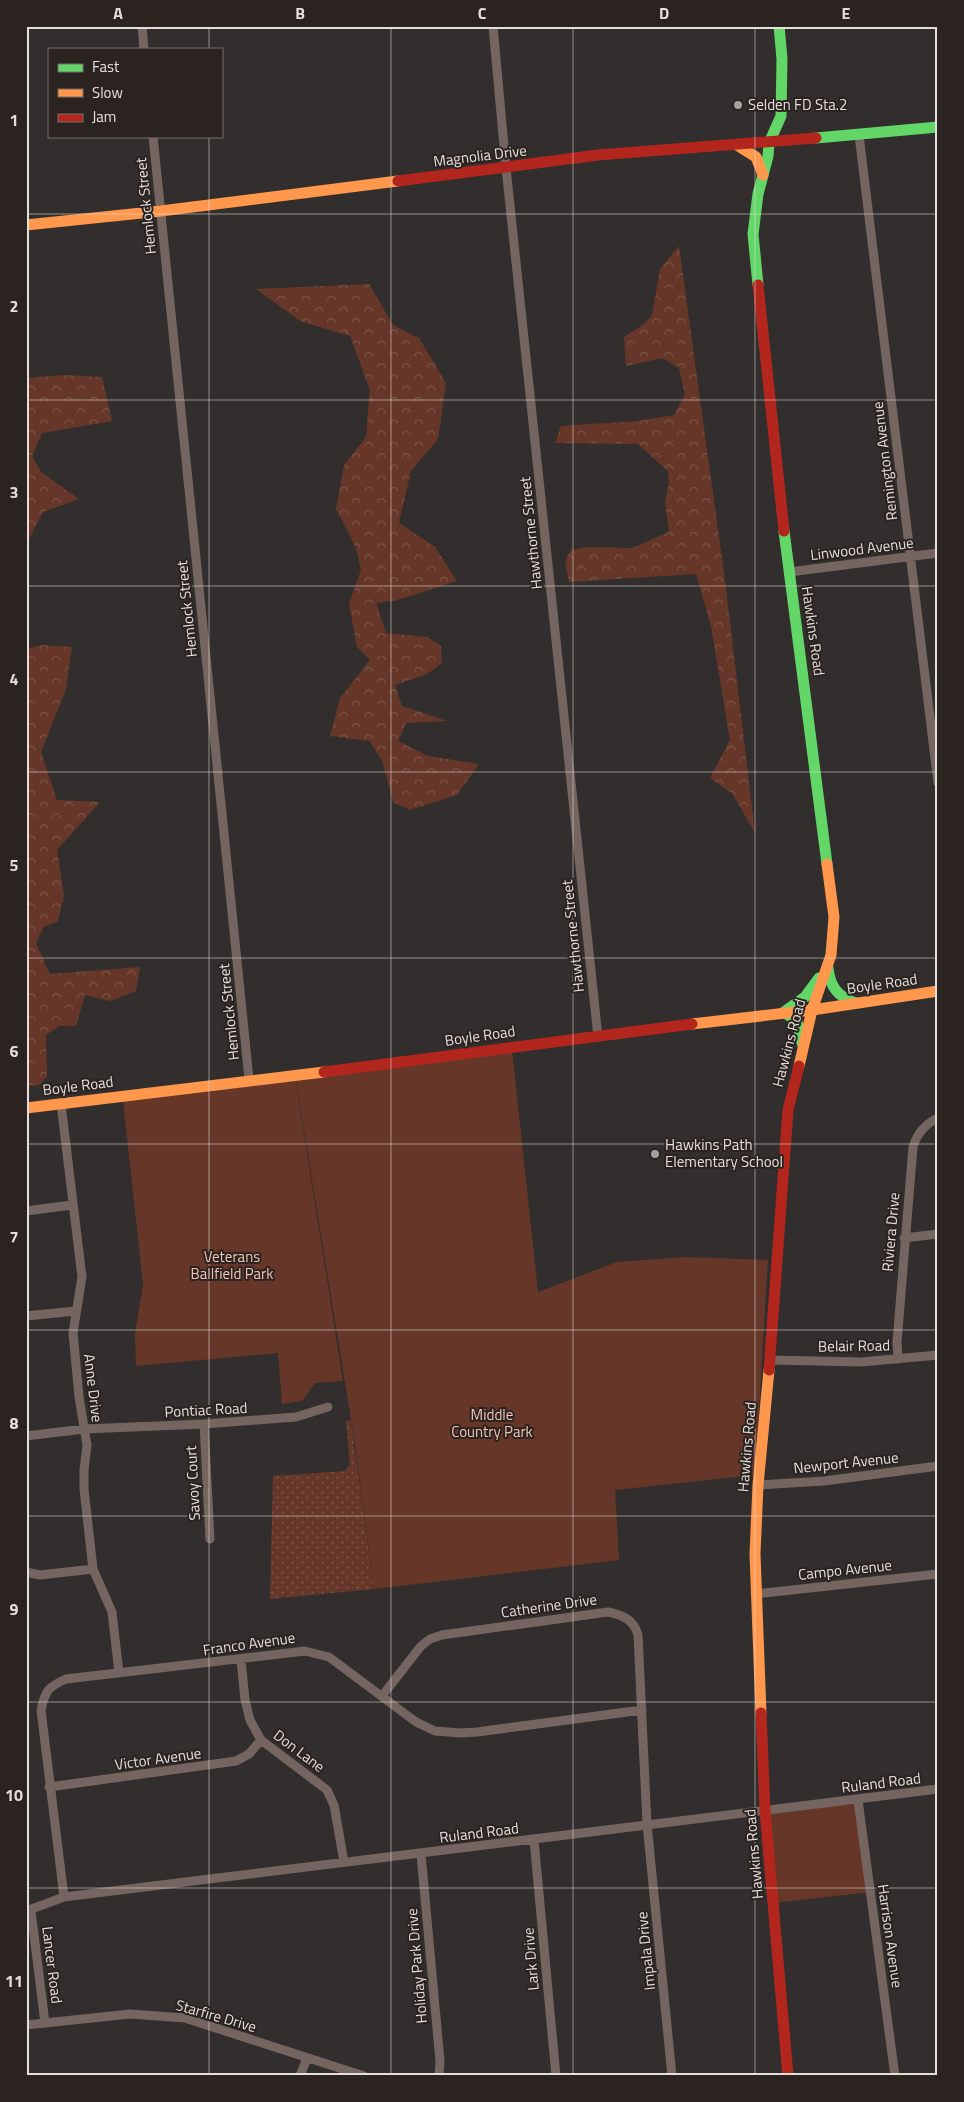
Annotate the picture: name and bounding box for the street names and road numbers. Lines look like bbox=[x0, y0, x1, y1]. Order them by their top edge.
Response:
street label: Magnolia Drive bbox=[432, 138, 528, 173]
street label: Hemlock Street bbox=[129, 156, 162, 256]
street label: Remington Avenue bbox=[866, 400, 903, 522]
street label: Hawthorne Street bbox=[513, 475, 548, 590]
street label: Linwood Avenue bbox=[809, 531, 915, 566]
street label: Hemlock Street bbox=[170, 559, 203, 659]
street label: Hawkins Road bbox=[796, 585, 831, 677]
street label: Hawthorne Street bbox=[555, 878, 590, 993]
street label: Hemlock Street bbox=[212, 962, 245, 1062]
street label: Boyle Road bbox=[845, 967, 919, 1000]
street label: Hawkins Road bbox=[766, 996, 811, 1089]
street label: Boyle Road bbox=[443, 1019, 517, 1052]
street label: Boyle Road bbox=[41, 1070, 115, 1101]
street label: Riviera Drive bbox=[876, 1191, 905, 1273]
street label: Belair Road bbox=[818, 1333, 890, 1358]
street label: Anne Drive bbox=[78, 1352, 109, 1423]
street label: Pontiac Road bbox=[164, 1396, 248, 1423]
street label: Hawkins Road bbox=[731, 1401, 762, 1493]
street label: Savoy Court bbox=[179, 1444, 206, 1521]
street label: Newport Avenue bbox=[792, 1446, 900, 1479]
street label: Campo Avenue bbox=[797, 1553, 893, 1586]
street label: Catherine Drive bbox=[499, 1587, 598, 1624]
street label: Franco Avenue bbox=[201, 1626, 297, 1661]
street label: Don Lane bbox=[269, 1724, 330, 1778]
street label: Victor Avenue bbox=[113, 1741, 203, 1776]
street label: Ruland Road bbox=[840, 1766, 922, 1799]
street label: Hawkins Road bbox=[738, 1808, 769, 1900]
street label: Ruland Road bbox=[438, 1816, 520, 1849]
street label: Harrison Avenue bbox=[872, 1883, 909, 1989]
street label: Holiday Park Drive bbox=[400, 1908, 433, 2025]
street label: Impala Drive bbox=[630, 1911, 661, 1991]
street label: Lancer Road bbox=[36, 1925, 69, 2005]
street label: Lark Drive bbox=[516, 1927, 545, 1992]
street label: Starfire Drive bbox=[173, 1993, 259, 2038]

